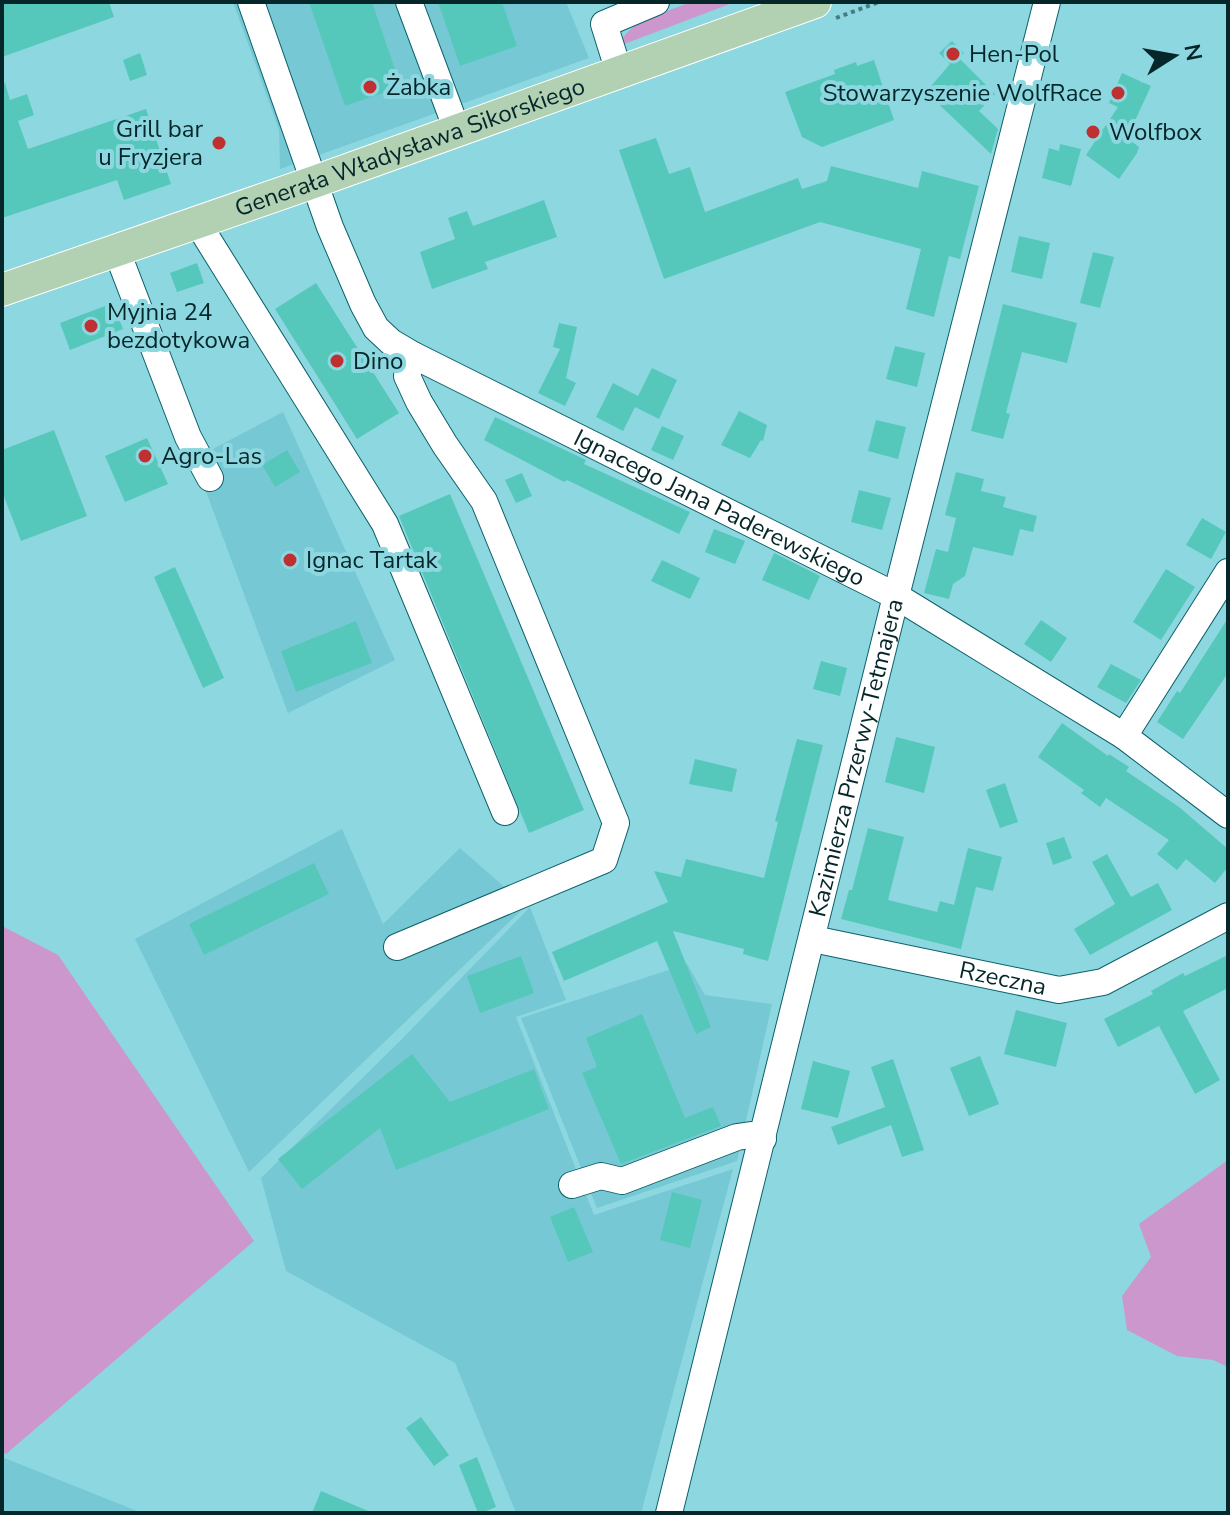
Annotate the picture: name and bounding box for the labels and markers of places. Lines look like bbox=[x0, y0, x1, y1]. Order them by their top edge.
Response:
place label: Hen-Pol bbox=[969, 38, 1059, 70]
marker: Hen-Pol bbox=[944, 45, 962, 63]
place label: Żabka bbox=[386, 71, 451, 103]
place label: Stowarzyszenie WolfRace bbox=[823, 77, 1102, 109]
marker: Żabka bbox=[361, 78, 379, 96]
marker: Stowarzyszenie WolfRace bbox=[1109, 84, 1127, 102]
place label: Grill bar u Fryzjera bbox=[98, 113, 203, 173]
place label: Wolfbox bbox=[1109, 116, 1202, 148]
marker: Wolfbox bbox=[1084, 123, 1102, 141]
marker: Grill bar u Fryzjera bbox=[210, 134, 228, 152]
place label: Myjnia 24 bezdotykowa bbox=[107, 296, 250, 356]
marker: Myjnia 24 bezdotykowa bbox=[82, 317, 100, 335]
place label: Dino bbox=[353, 345, 403, 377]
marker: Dino bbox=[328, 352, 346, 370]
place label: Agro-Las bbox=[161, 440, 262, 472]
marker: Agro-Las bbox=[136, 447, 154, 465]
place label: Ignac Tartak bbox=[306, 544, 439, 576]
marker: Ignac Tartak bbox=[281, 551, 299, 569]

